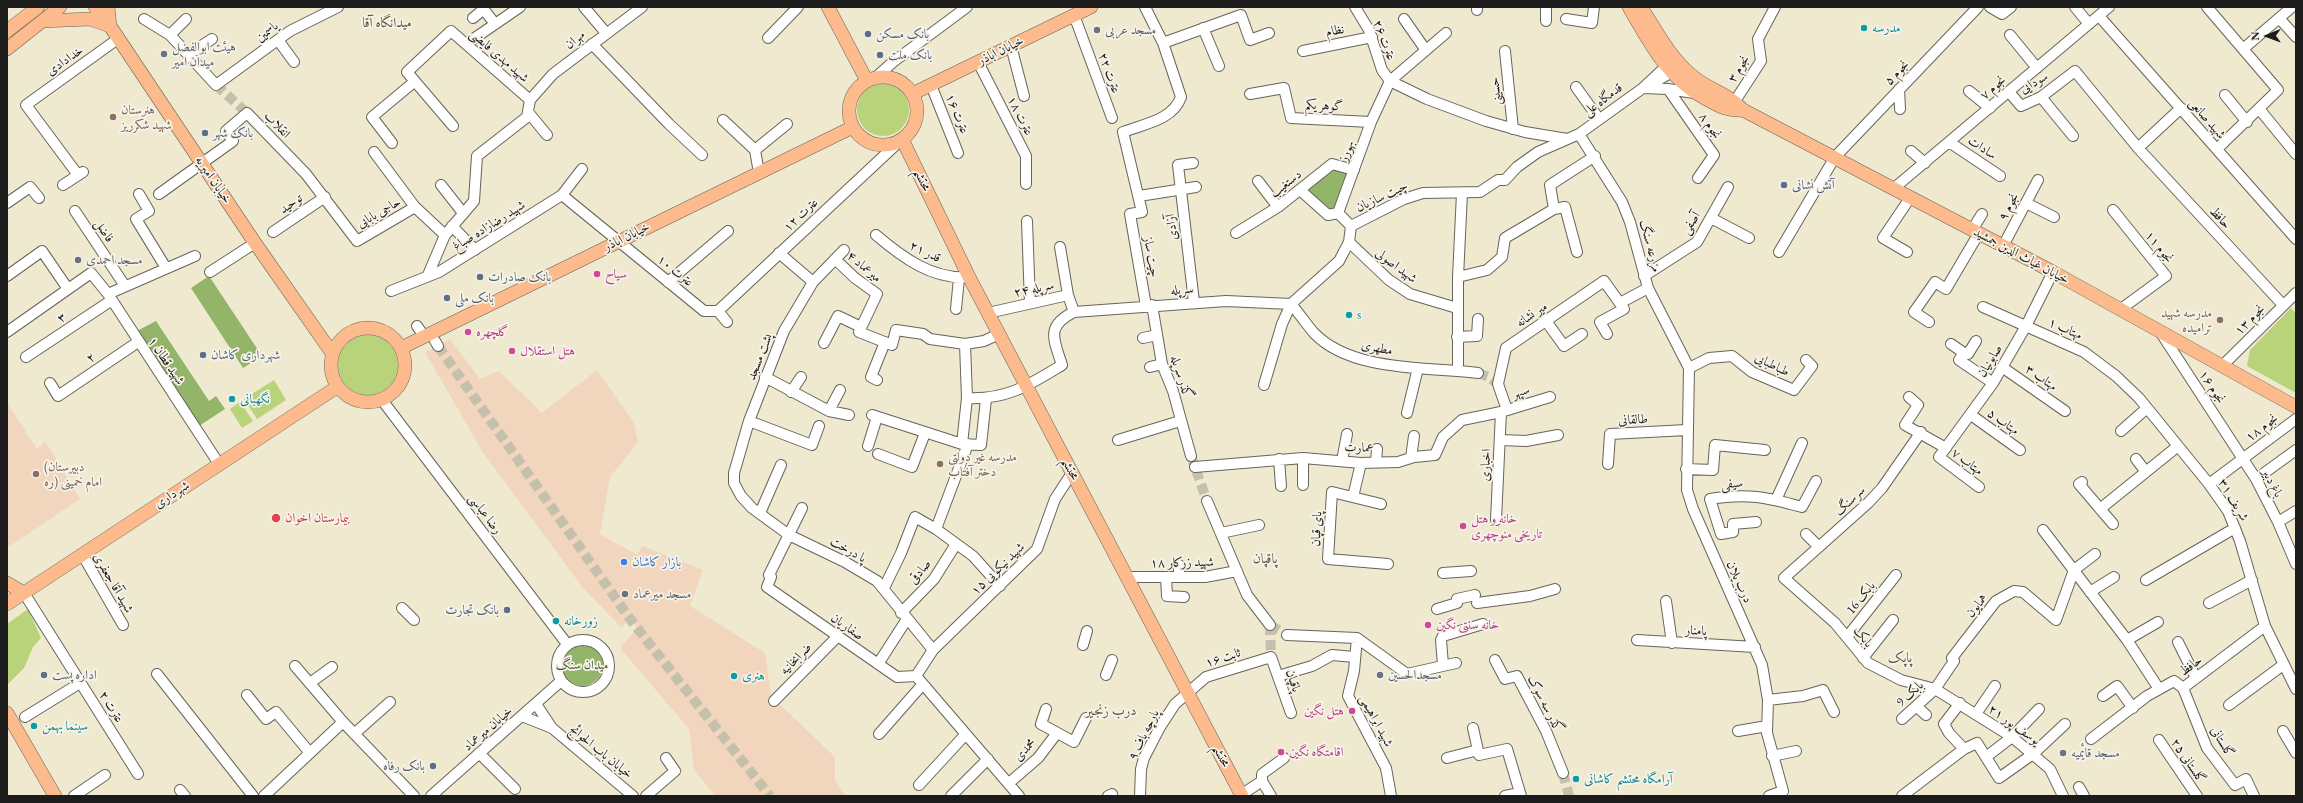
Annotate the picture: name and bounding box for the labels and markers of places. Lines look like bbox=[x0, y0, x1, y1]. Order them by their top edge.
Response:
place label: مدرسه bbox=[1872, 20, 1901, 36]
place label: مسجد عربی bbox=[1105, 22, 1156, 38]
marker: مدرسه bbox=[1859, 23, 1869, 33]
marker: مسجد عربی bbox=[1092, 25, 1102, 35]
place label: بانک مسکن bbox=[876, 26, 929, 42]
marker: بانک مسکن bbox=[863, 29, 873, 39]
place label: هیئت ابوالفضل میدان امیر bbox=[172, 39, 236, 70]
place label: بانک ملت bbox=[888, 47, 932, 63]
marker: هیئت ابوالفضل میدان امیر bbox=[159, 49, 169, 59]
marker: بانک ملت bbox=[875, 50, 885, 60]
place label: هنرستان شهید شکرریز bbox=[121, 102, 172, 133]
marker: هنرستان شهید شکرریز bbox=[108, 112, 118, 122]
place label: بانک شهر bbox=[213, 125, 253, 141]
marker: بانک شهر bbox=[200, 128, 210, 138]
place label: آتش نشانی bbox=[1792, 177, 1835, 193]
marker: آتش نشانی bbox=[1779, 180, 1789, 190]
place label: مسجد احمدی bbox=[86, 252, 142, 268]
marker: مسجد احمدی bbox=[73, 255, 83, 265]
place label: سیاح bbox=[605, 266, 627, 282]
place label: بانک صادرات bbox=[488, 269, 551, 285]
marker: سیاح bbox=[592, 269, 602, 279]
marker: بانک صادرات bbox=[475, 272, 485, 282]
place label: بانک ملی bbox=[455, 290, 494, 306]
marker: بانک ملی bbox=[442, 293, 452, 303]
place label: مدرسه شهید ترامیده bbox=[2161, 305, 2212, 336]
place label: s bbox=[1357, 307, 1361, 323]
marker: s bbox=[1344, 310, 1354, 320]
marker: مدرسه شهید ترامیده bbox=[2215, 315, 2225, 325]
place label: گلچهره bbox=[476, 324, 508, 340]
marker: گلچهره bbox=[463, 327, 473, 337]
place label: هتل استقلال bbox=[520, 343, 575, 359]
marker: هتل استقلال bbox=[507, 346, 517, 356]
place label: شهرداری کاشان bbox=[211, 347, 280, 363]
marker: شهرداری کاشان bbox=[198, 350, 208, 360]
place label: نگهبانی bbox=[240, 391, 270, 407]
marker: نگهبانی bbox=[227, 394, 237, 404]
place label: مدرسه غیر دولتی دختر آفتاب bbox=[948, 449, 1017, 480]
place label: (دبیرستان امام خمینی (ره bbox=[44, 459, 102, 490]
marker: مدرسه غیر دولتی دختر آفتاب bbox=[935, 459, 945, 469]
marker: (دبیرستان امام خمینی (ره bbox=[31, 469, 41, 479]
place label: بیمارستان اخوان bbox=[285, 510, 350, 526]
place label: خانه و هتل تاریخی منوچهری bbox=[1471, 511, 1542, 542]
marker: بیمارستان اخوان bbox=[270, 512, 282, 524]
marker: خانه و هتل تاریخی منوچهری bbox=[1458, 521, 1468, 531]
place label: بازار کاشان bbox=[632, 554, 681, 570]
marker: بازار کاشان bbox=[619, 557, 629, 567]
place label: مسجد میرعماد bbox=[633, 586, 691, 602]
marker: مسجد میرعماد bbox=[620, 589, 630, 599]
place label: بانک تجارت bbox=[445, 602, 499, 618]
marker: بانک تجارت bbox=[502, 605, 512, 615]
place label: زورخانه bbox=[564, 613, 598, 629]
marker: زورخانه bbox=[551, 616, 561, 626]
place label: خانه سنتی نگین bbox=[1436, 617, 1499, 633]
marker: خانه سنتی نگین bbox=[1423, 620, 1433, 630]
place label: اداره پست bbox=[52, 667, 97, 683]
place label: مسجدالحسین bbox=[1388, 667, 1442, 683]
place label: هنری bbox=[742, 668, 765, 684]
marker: اداره پست bbox=[39, 670, 49, 680]
marker: مسجدالحسین bbox=[1375, 670, 1385, 680]
marker: هنری bbox=[729, 671, 739, 681]
place label: هتل نگین bbox=[1304, 703, 1344, 719]
marker: هتل نگین bbox=[1347, 706, 1357, 716]
place label: سینما بهمن bbox=[42, 718, 88, 734]
marker: سینما بهمن bbox=[29, 721, 39, 731]
place label: اقامتگاه نگین bbox=[1289, 744, 1344, 760]
place label: مسجد قایٔمیه bbox=[2071, 745, 2120, 761]
marker: اقامتگاه نگین bbox=[1276, 747, 1286, 757]
marker: مسجد قایٔمیه bbox=[2058, 748, 2068, 758]
place label: بانک رفاه bbox=[383, 758, 425, 774]
marker: بانک رفاه bbox=[428, 761, 438, 771]
place label: آرامگاه محتشم کاشانی bbox=[1584, 771, 1672, 787]
marker: آرامگاه محتشم کاشانی bbox=[1571, 774, 1581, 784]

